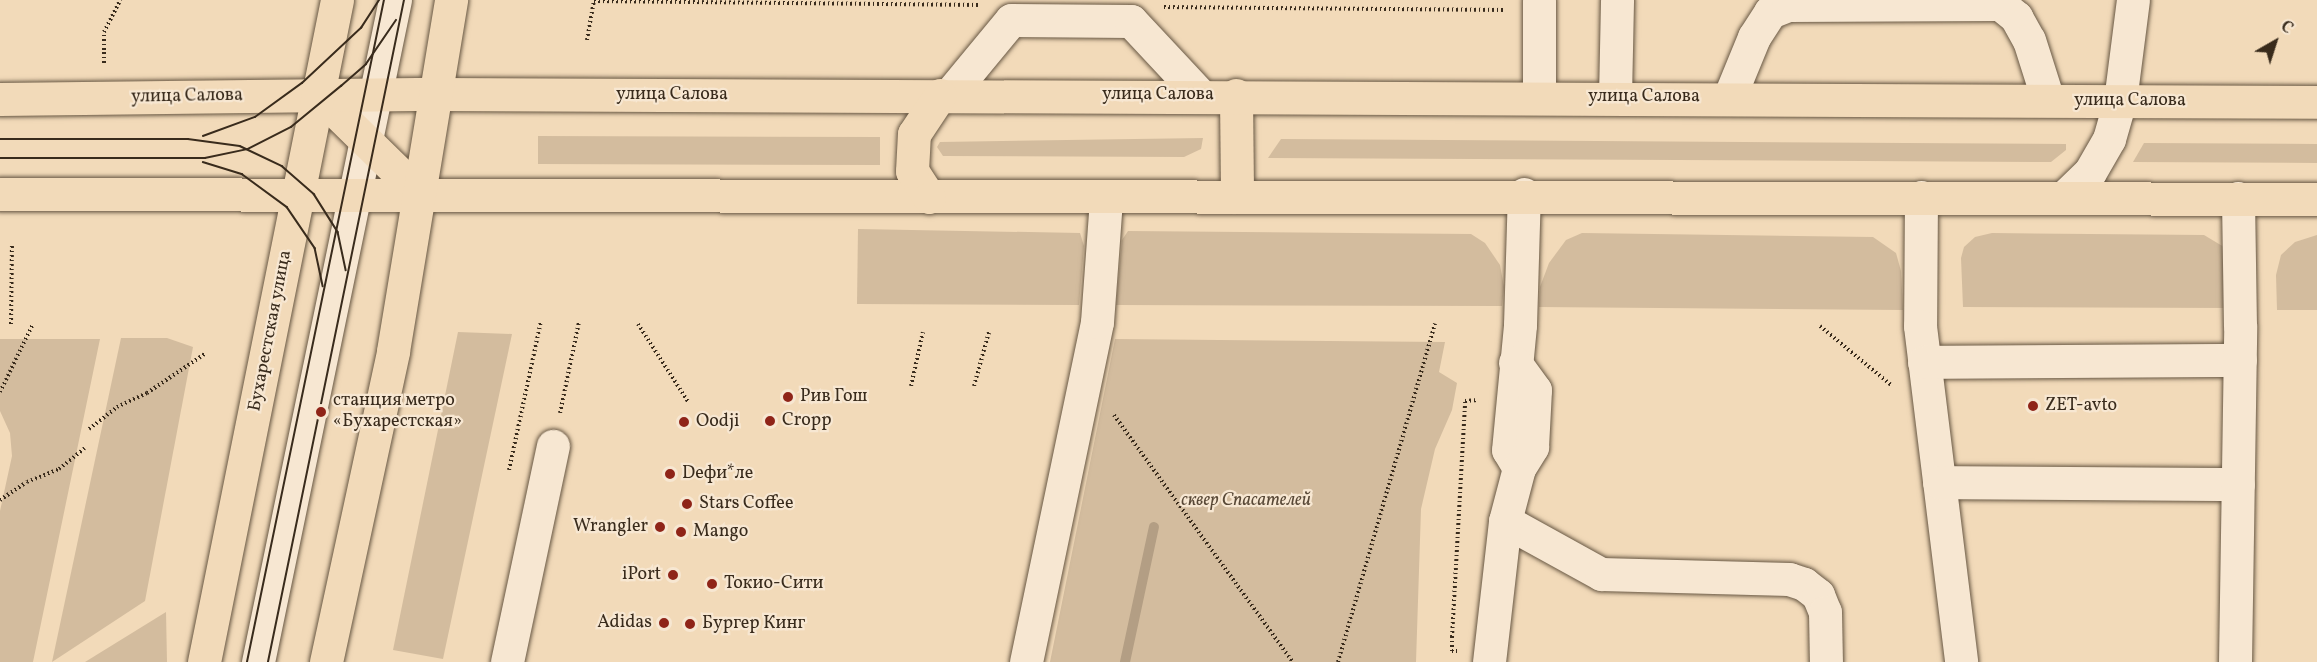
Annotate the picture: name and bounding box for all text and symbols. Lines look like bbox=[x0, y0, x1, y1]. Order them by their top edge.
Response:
north arrow bbox=[2245, 12, 2305, 72]
text: С bbox=[2275, 16, 2297, 40]
street label: улица Салова bbox=[616, 84, 728, 106]
street label: улица Салова bbox=[1102, 84, 1214, 106]
street label: улица Салова bbox=[131, 85, 243, 109]
street label: улица Салова bbox=[1588, 86, 1700, 108]
street label: улица Салова bbox=[2074, 90, 2186, 112]
street label: Бухарестская улица bbox=[245, 248, 297, 414]
place label: Рив Гош bbox=[800, 386, 868, 408]
marker: Рив Гош bbox=[781, 390, 795, 404]
place label: станция метро «Бухарестская» bbox=[333, 391, 462, 434]
place label: ZET-avto bbox=[2045, 395, 2117, 417]
marker: ZET-avto bbox=[2026, 399, 2040, 413]
marker: станция метро «Бухарестская» bbox=[314, 405, 328, 419]
place label: Cropp bbox=[782, 410, 831, 432]
place label: Oodji bbox=[696, 411, 739, 433]
marker: Cropp bbox=[763, 414, 777, 428]
marker: Oodji bbox=[677, 415, 691, 429]
place label: Dефи*ле bbox=[682, 463, 753, 485]
marker: Dефи*ле bbox=[663, 467, 677, 481]
park label: cквер Спасателей bbox=[1181, 490, 1311, 512]
place label: Stars Coffee bbox=[699, 493, 793, 515]
marker: Stars Coffee bbox=[680, 497, 694, 511]
place label: Wrangler bbox=[573, 516, 648, 538]
marker: Wrangler bbox=[653, 520, 667, 534]
place label: Mango bbox=[693, 521, 748, 543]
marker: Mango bbox=[674, 525, 688, 539]
place label: iPort bbox=[622, 564, 661, 586]
marker: iPort bbox=[666, 568, 680, 582]
place label: Токио-Сити bbox=[724, 573, 823, 595]
marker: Токио-Сити bbox=[705, 577, 719, 591]
place label: Adidas bbox=[597, 612, 652, 634]
place label: Бургер Кинг bbox=[702, 613, 805, 635]
marker: Adidas bbox=[657, 616, 671, 630]
marker: Бургер Кинг bbox=[683, 617, 697, 631]

